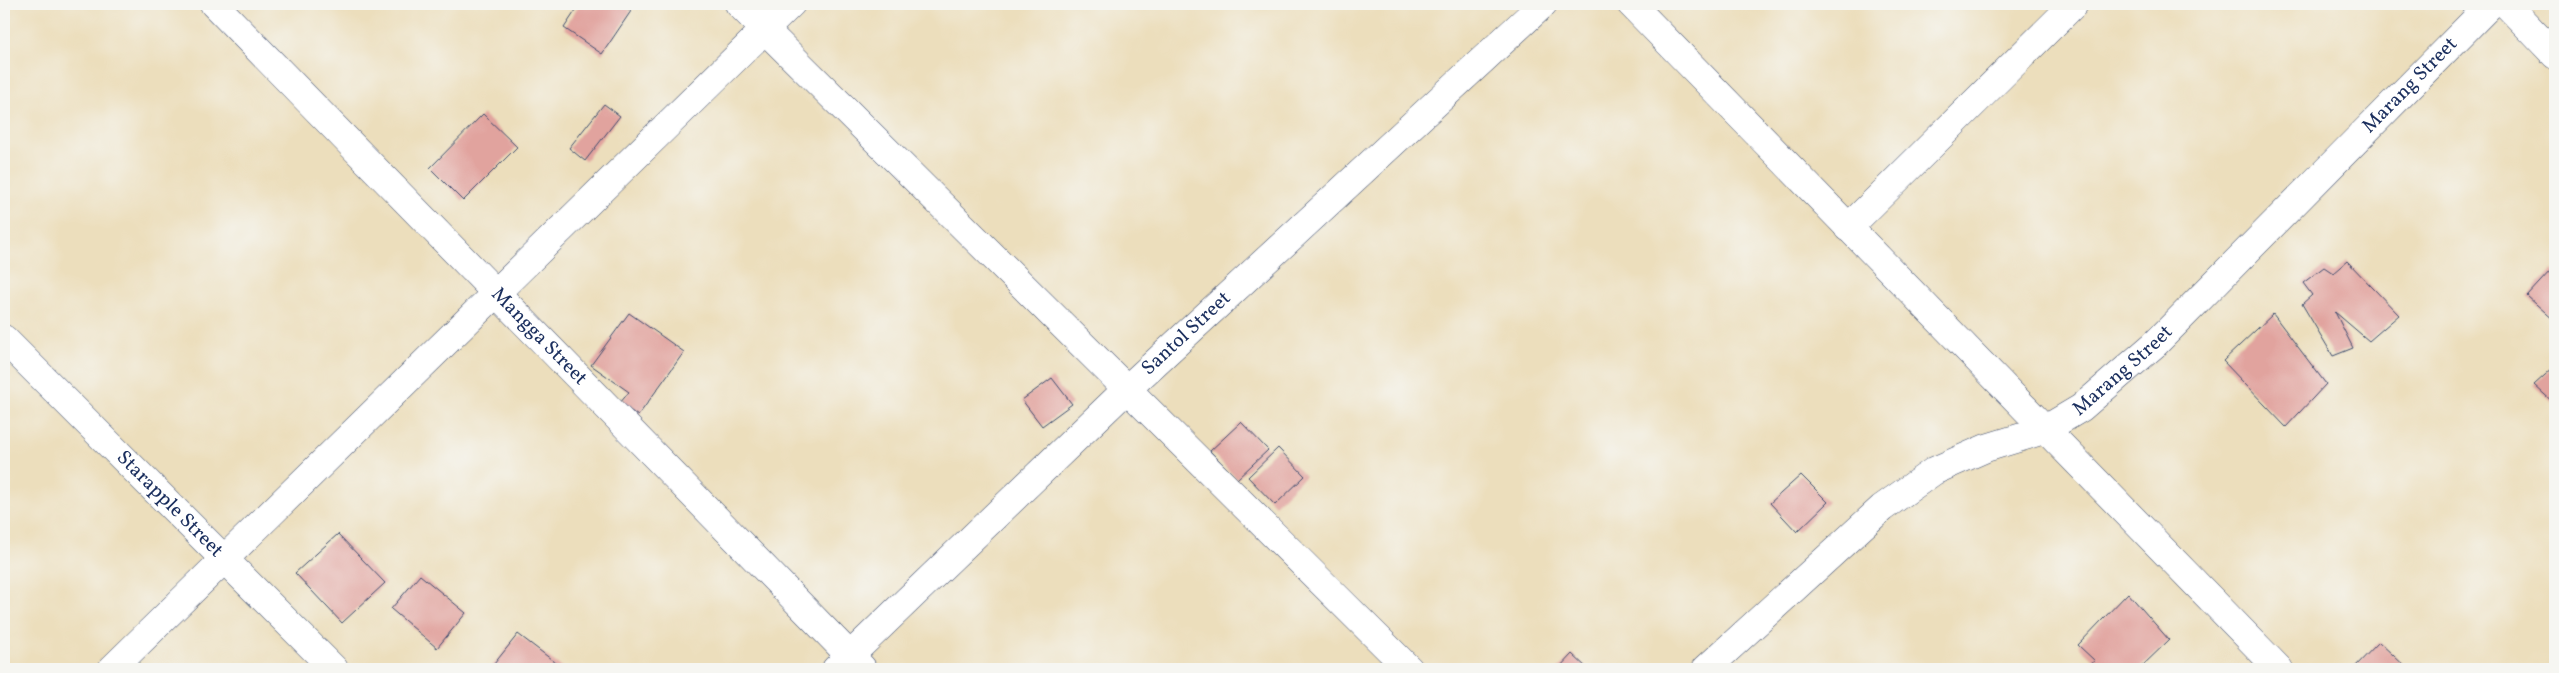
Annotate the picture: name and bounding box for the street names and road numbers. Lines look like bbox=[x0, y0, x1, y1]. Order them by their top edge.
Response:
street label: Marang Street bbox=[2356, 31, 2464, 140]
street label: Mangga Street bbox=[484, 281, 593, 392]
street label: Santol Street bbox=[1136, 285, 1237, 382]
street label: Marang Street bbox=[2067, 319, 2180, 423]
street label: Starapple Street bbox=[110, 445, 229, 564]

